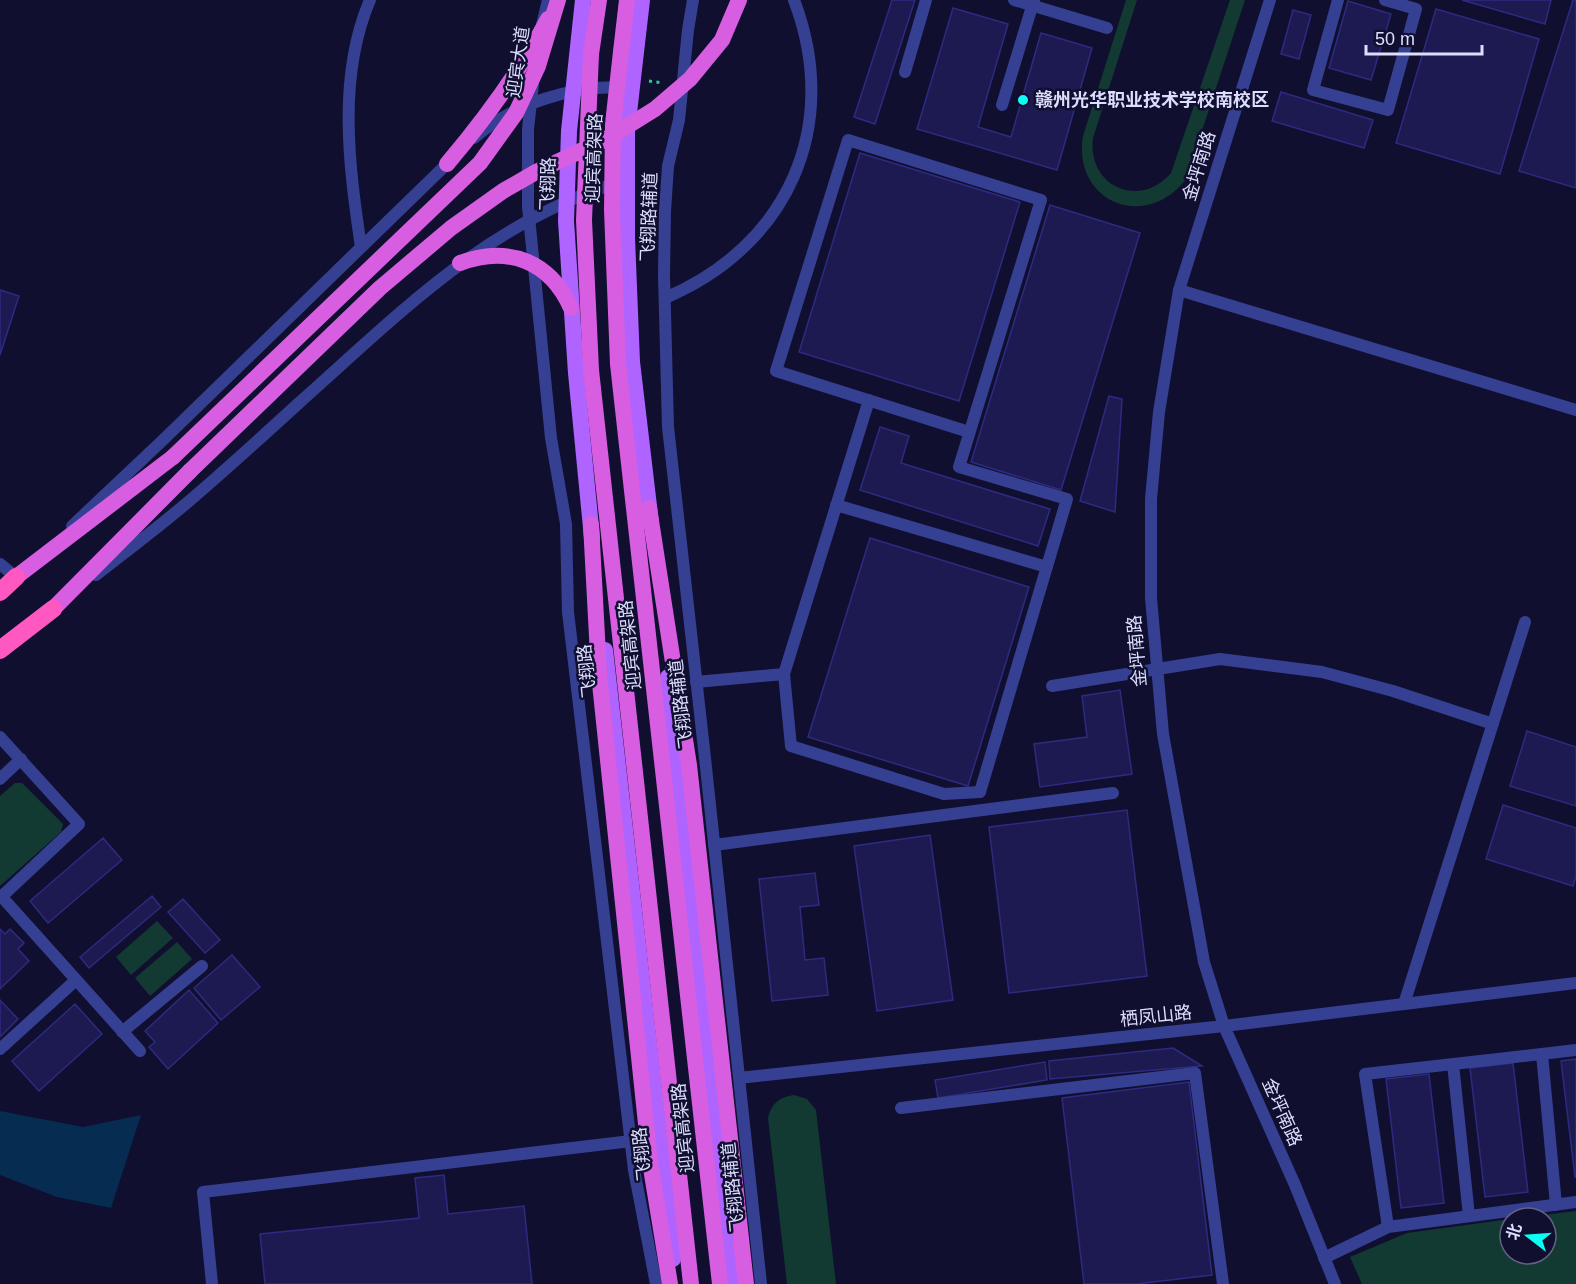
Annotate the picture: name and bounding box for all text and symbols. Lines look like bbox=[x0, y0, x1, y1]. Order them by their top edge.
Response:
scale bar bbox=[1366, 18, 1482, 56]
street label: 迎宾大道 bbox=[503, 25, 533, 99]
text: 50 m bbox=[1375, 29, 1415, 49]
place label: 赣州光华职业技术学校南校区 bbox=[1035, 89, 1269, 110]
marker: 赣州光华职业技术学校南校区 bbox=[1016, 93, 1030, 107]
street label: 迎宾高架路 bbox=[582, 113, 606, 203]
street label: 金坪南路 bbox=[1179, 129, 1219, 203]
street label: 飞翔路 bbox=[537, 157, 559, 211]
street label: 飞翔路辅道 bbox=[637, 172, 661, 262]
street label: 迎宾高架路 bbox=[615, 599, 645, 691]
street label: 金坪南路 bbox=[1124, 614, 1150, 688]
street label: 飞翔路 bbox=[574, 643, 600, 699]
street label: 飞翔路辅道 bbox=[666, 658, 696, 750]
street label: 栖凤山路 bbox=[1119, 1002, 1193, 1030]
street label: 金坪南路 bbox=[1258, 1075, 1306, 1149]
street label: 迎宾高架路 bbox=[668, 1082, 698, 1174]
street label: 飞翔路 bbox=[629, 1126, 655, 1182]
street label: 飞翔路辅道 bbox=[718, 1141, 748, 1233]
north arrow bbox=[1498, 1206, 1558, 1266]
text: 北 bbox=[1504, 1222, 1525, 1242]

